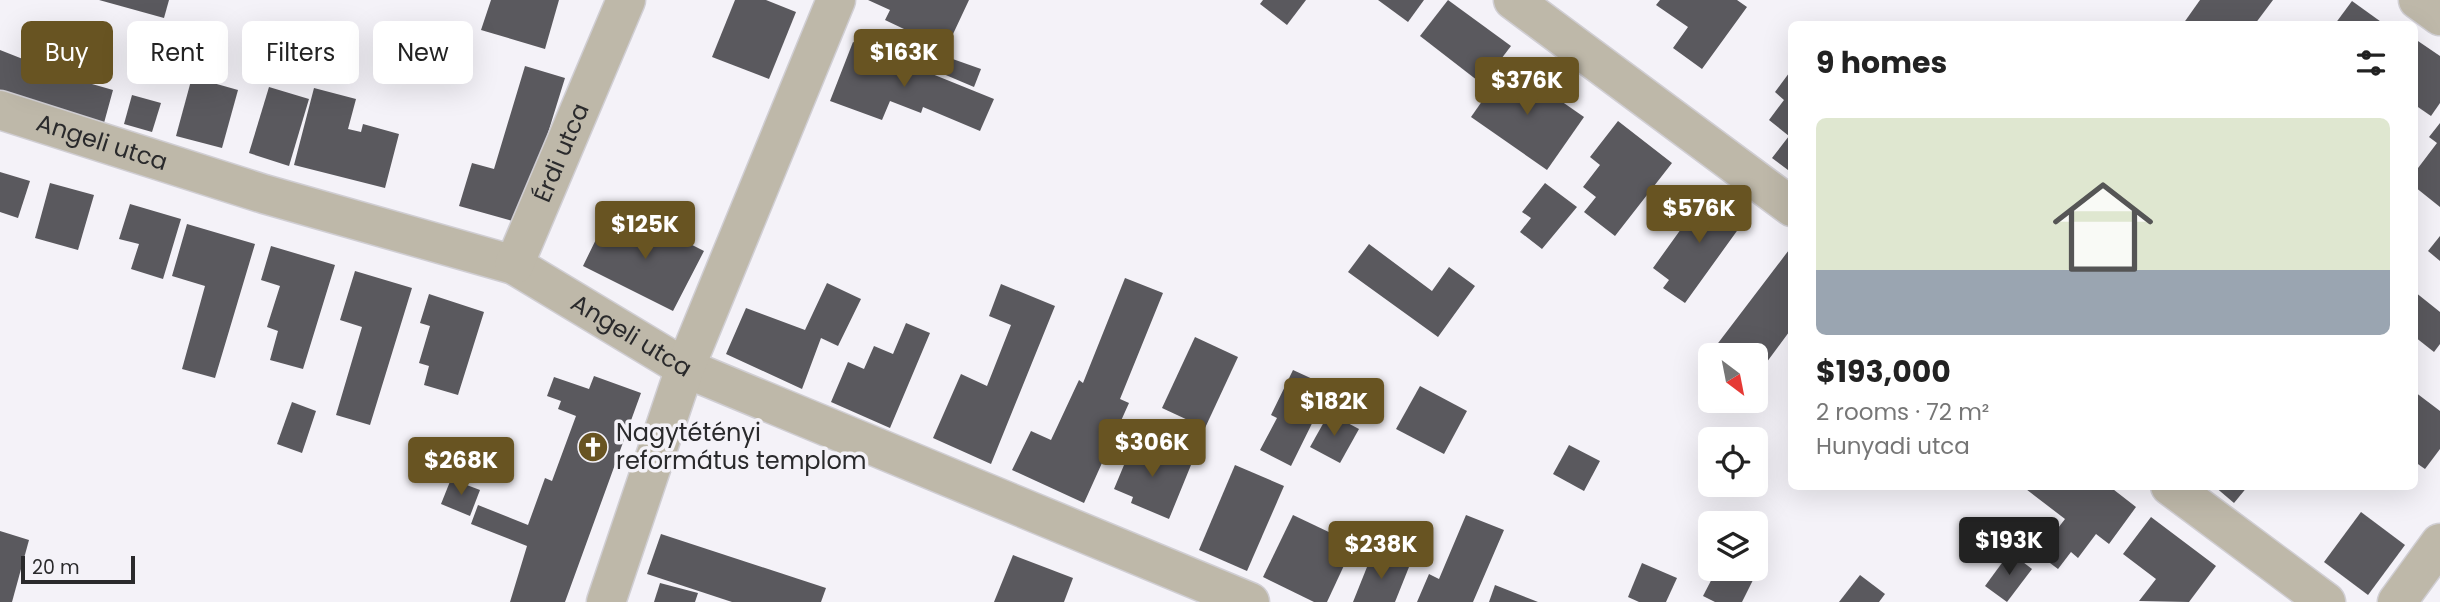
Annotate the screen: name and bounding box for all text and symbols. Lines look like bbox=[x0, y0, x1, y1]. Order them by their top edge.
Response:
chip: Buy bbox=[21, 21, 113, 84]
chip: Rent bbox=[127, 21, 228, 84]
chip: Filters bbox=[242, 21, 359, 84]
chip: New bbox=[373, 21, 473, 84]
pin: $163K bbox=[855, 29, 953, 89]
text: $163K bbox=[870, 36, 938, 68]
text: 9 homes bbox=[1816, 41, 1947, 84]
icon: filters bbox=[2352, 44, 2390, 82]
pin: $376K bbox=[1478, 58, 1576, 117]
text: $376K bbox=[1491, 64, 1563, 96]
street label: Érdi utca bbox=[525, 98, 597, 207]
street label: Angeli utca bbox=[32, 106, 172, 178]
icon: home bbox=[2040, 164, 2166, 290]
pin: $576K bbox=[1650, 186, 1748, 245]
text: $576K bbox=[1662, 192, 1736, 224]
pin: $125K bbox=[596, 202, 694, 261]
text: $125K bbox=[611, 208, 679, 240]
street label: Angeli utca bbox=[565, 286, 698, 384]
north arrow bbox=[1698, 343, 1768, 413]
map controls bbox=[1698, 343, 1768, 581]
text: $193,000 bbox=[1816, 350, 1951, 393]
pin: $182K bbox=[1285, 378, 1383, 438]
text: $182K bbox=[1300, 385, 1368, 417]
text: 2 rooms · 72 m² bbox=[1816, 396, 1989, 428]
place label: Nagytétényi református templom bbox=[616, 416, 867, 477]
pin: $306K bbox=[1103, 420, 1201, 479]
text: $306K bbox=[1115, 426, 1189, 458]
button: locate bbox=[1698, 427, 1768, 497]
church icon: Nagytétényi református templom bbox=[576, 430, 610, 464]
text: Hunyadi utca bbox=[1816, 430, 1970, 462]
pin: $268K bbox=[412, 438, 510, 497]
text: $268K bbox=[424, 444, 498, 476]
button: layers bbox=[1698, 511, 1768, 581]
pin: $193K bbox=[1960, 518, 2058, 577]
pin: $238K bbox=[1332, 522, 1430, 581]
text: $193K bbox=[1975, 524, 2043, 556]
text: $238K bbox=[1344, 528, 1418, 560]
scale bar bbox=[21, 553, 135, 585]
text: 20 m bbox=[32, 554, 80, 581]

